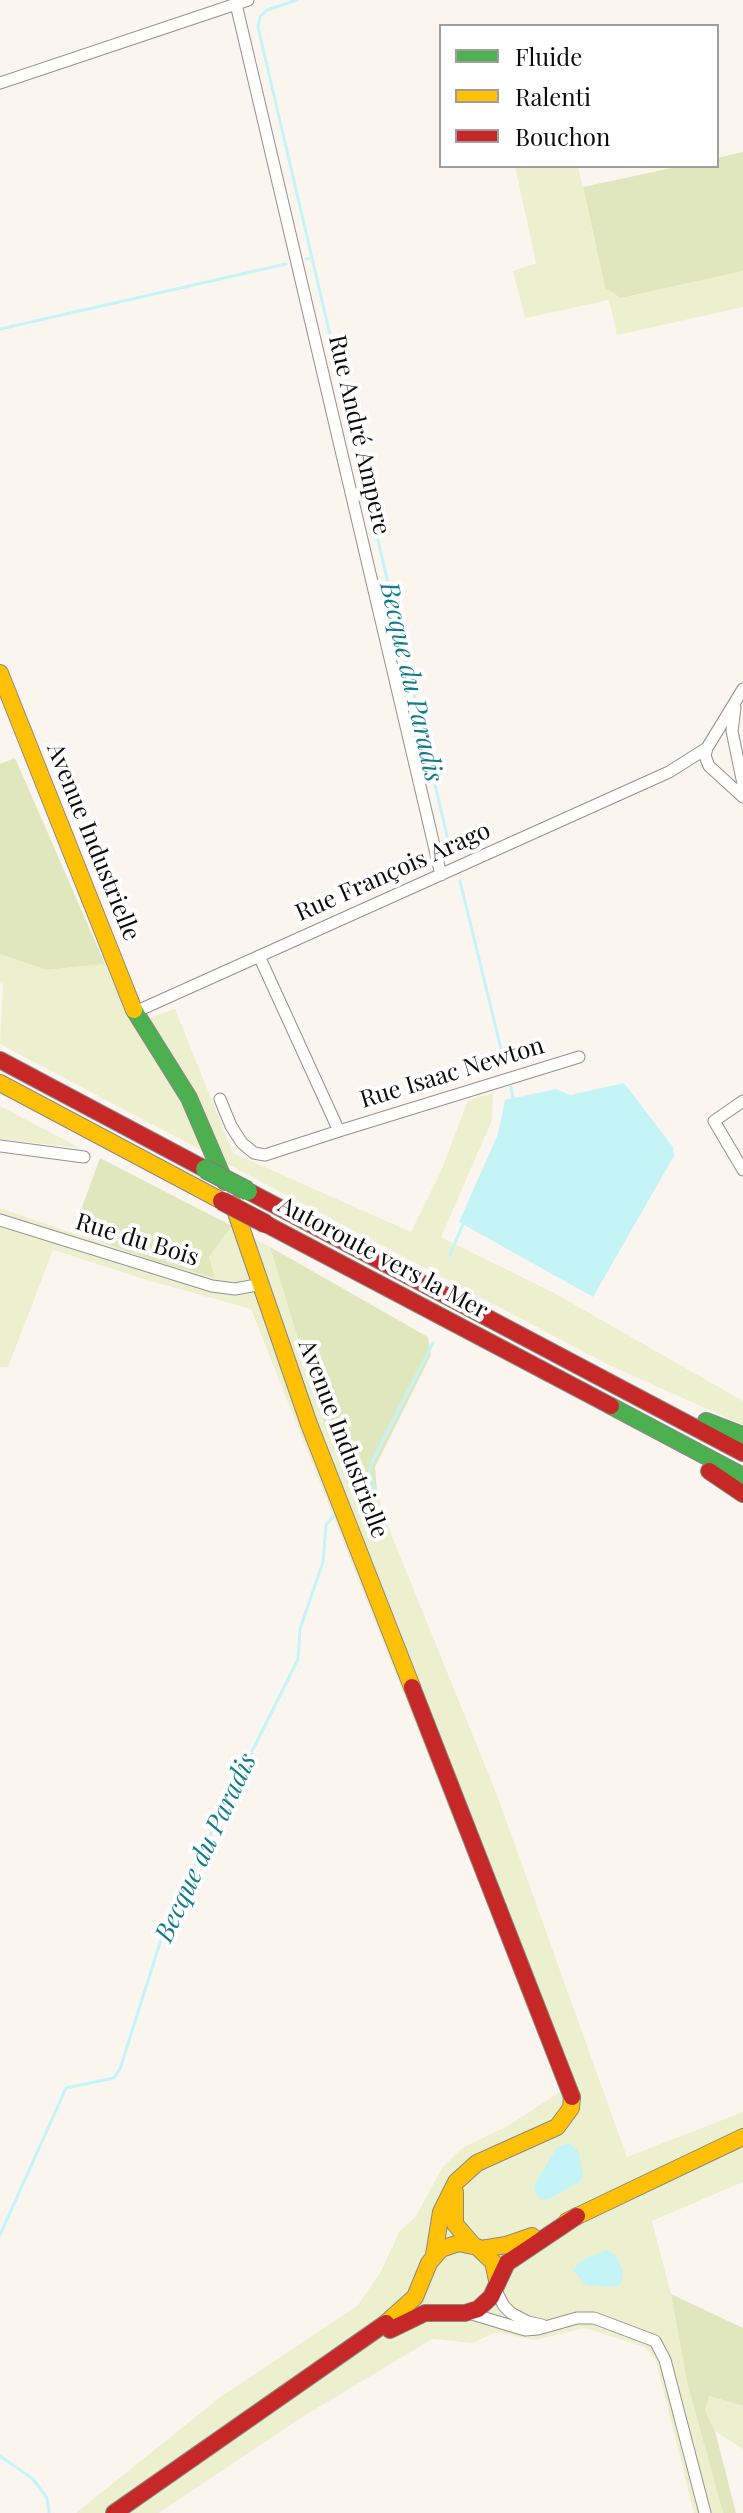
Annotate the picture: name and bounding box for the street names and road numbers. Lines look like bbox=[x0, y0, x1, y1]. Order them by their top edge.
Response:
street label: Rue André Ampere bbox=[322, 332, 396, 538]
street label: Avenue Industrielle bbox=[40, 739, 146, 945]
street label: Rue François Arago bbox=[291, 816, 495, 928]
street label: Rue Isaac Newton bbox=[357, 1031, 547, 1115]
street label: Autoroute vers la Mer bbox=[273, 1191, 493, 1325]
street label: Rue du Bois bbox=[72, 1208, 202, 1272]
street label: Avenue Industrielle bbox=[292, 1336, 394, 1542]

